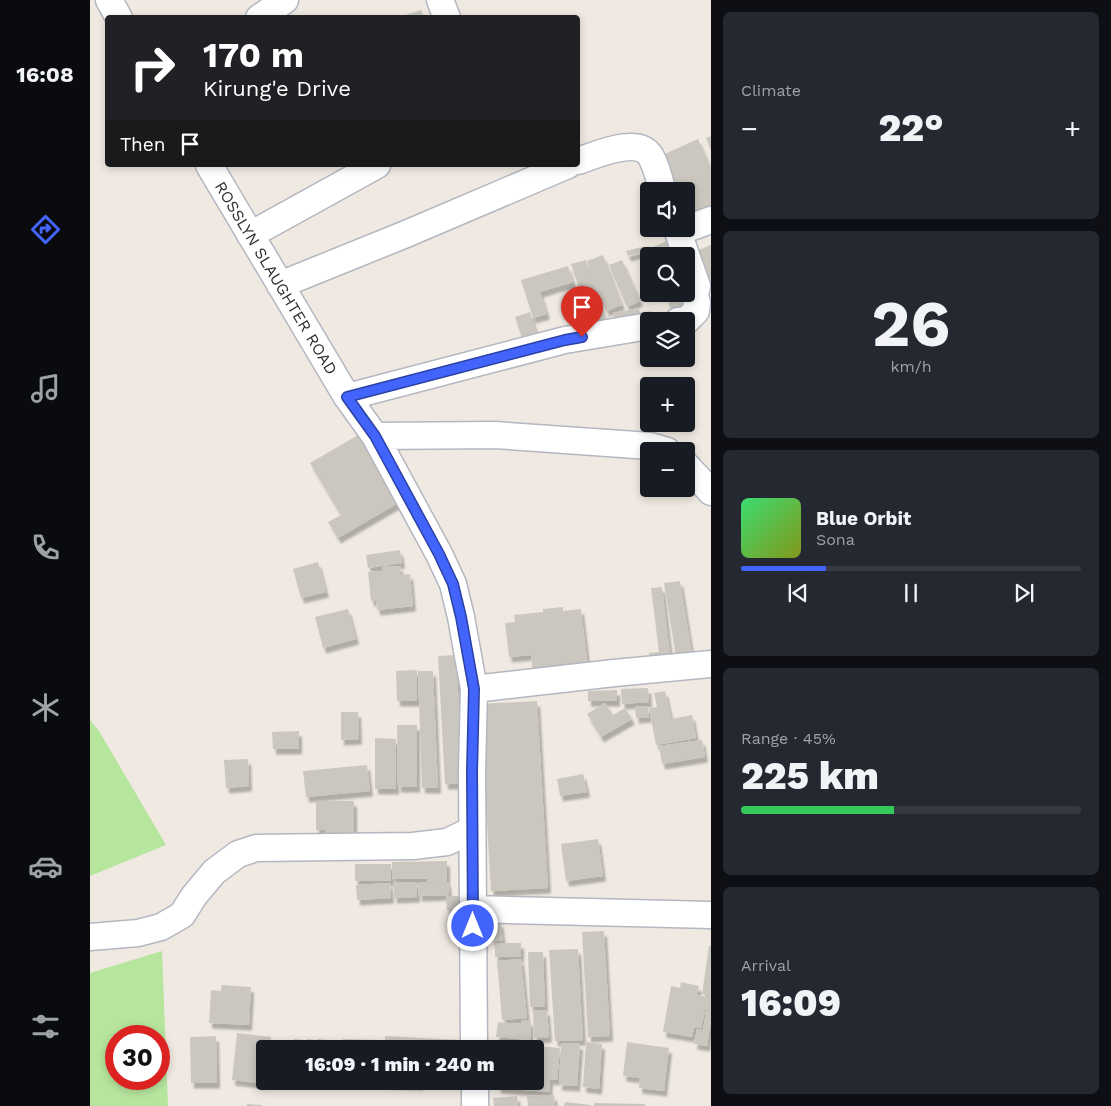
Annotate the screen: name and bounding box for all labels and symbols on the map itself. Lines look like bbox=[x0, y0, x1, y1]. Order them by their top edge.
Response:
street label: ROSSLYN SLAUGHTER ROAD bbox=[211, 178, 341, 378]
pin bbox=[561, 286, 603, 337]
position arrow bbox=[446, 899, 498, 951]
speed limit sign: 30 bbox=[105, 1025, 170, 1090]

